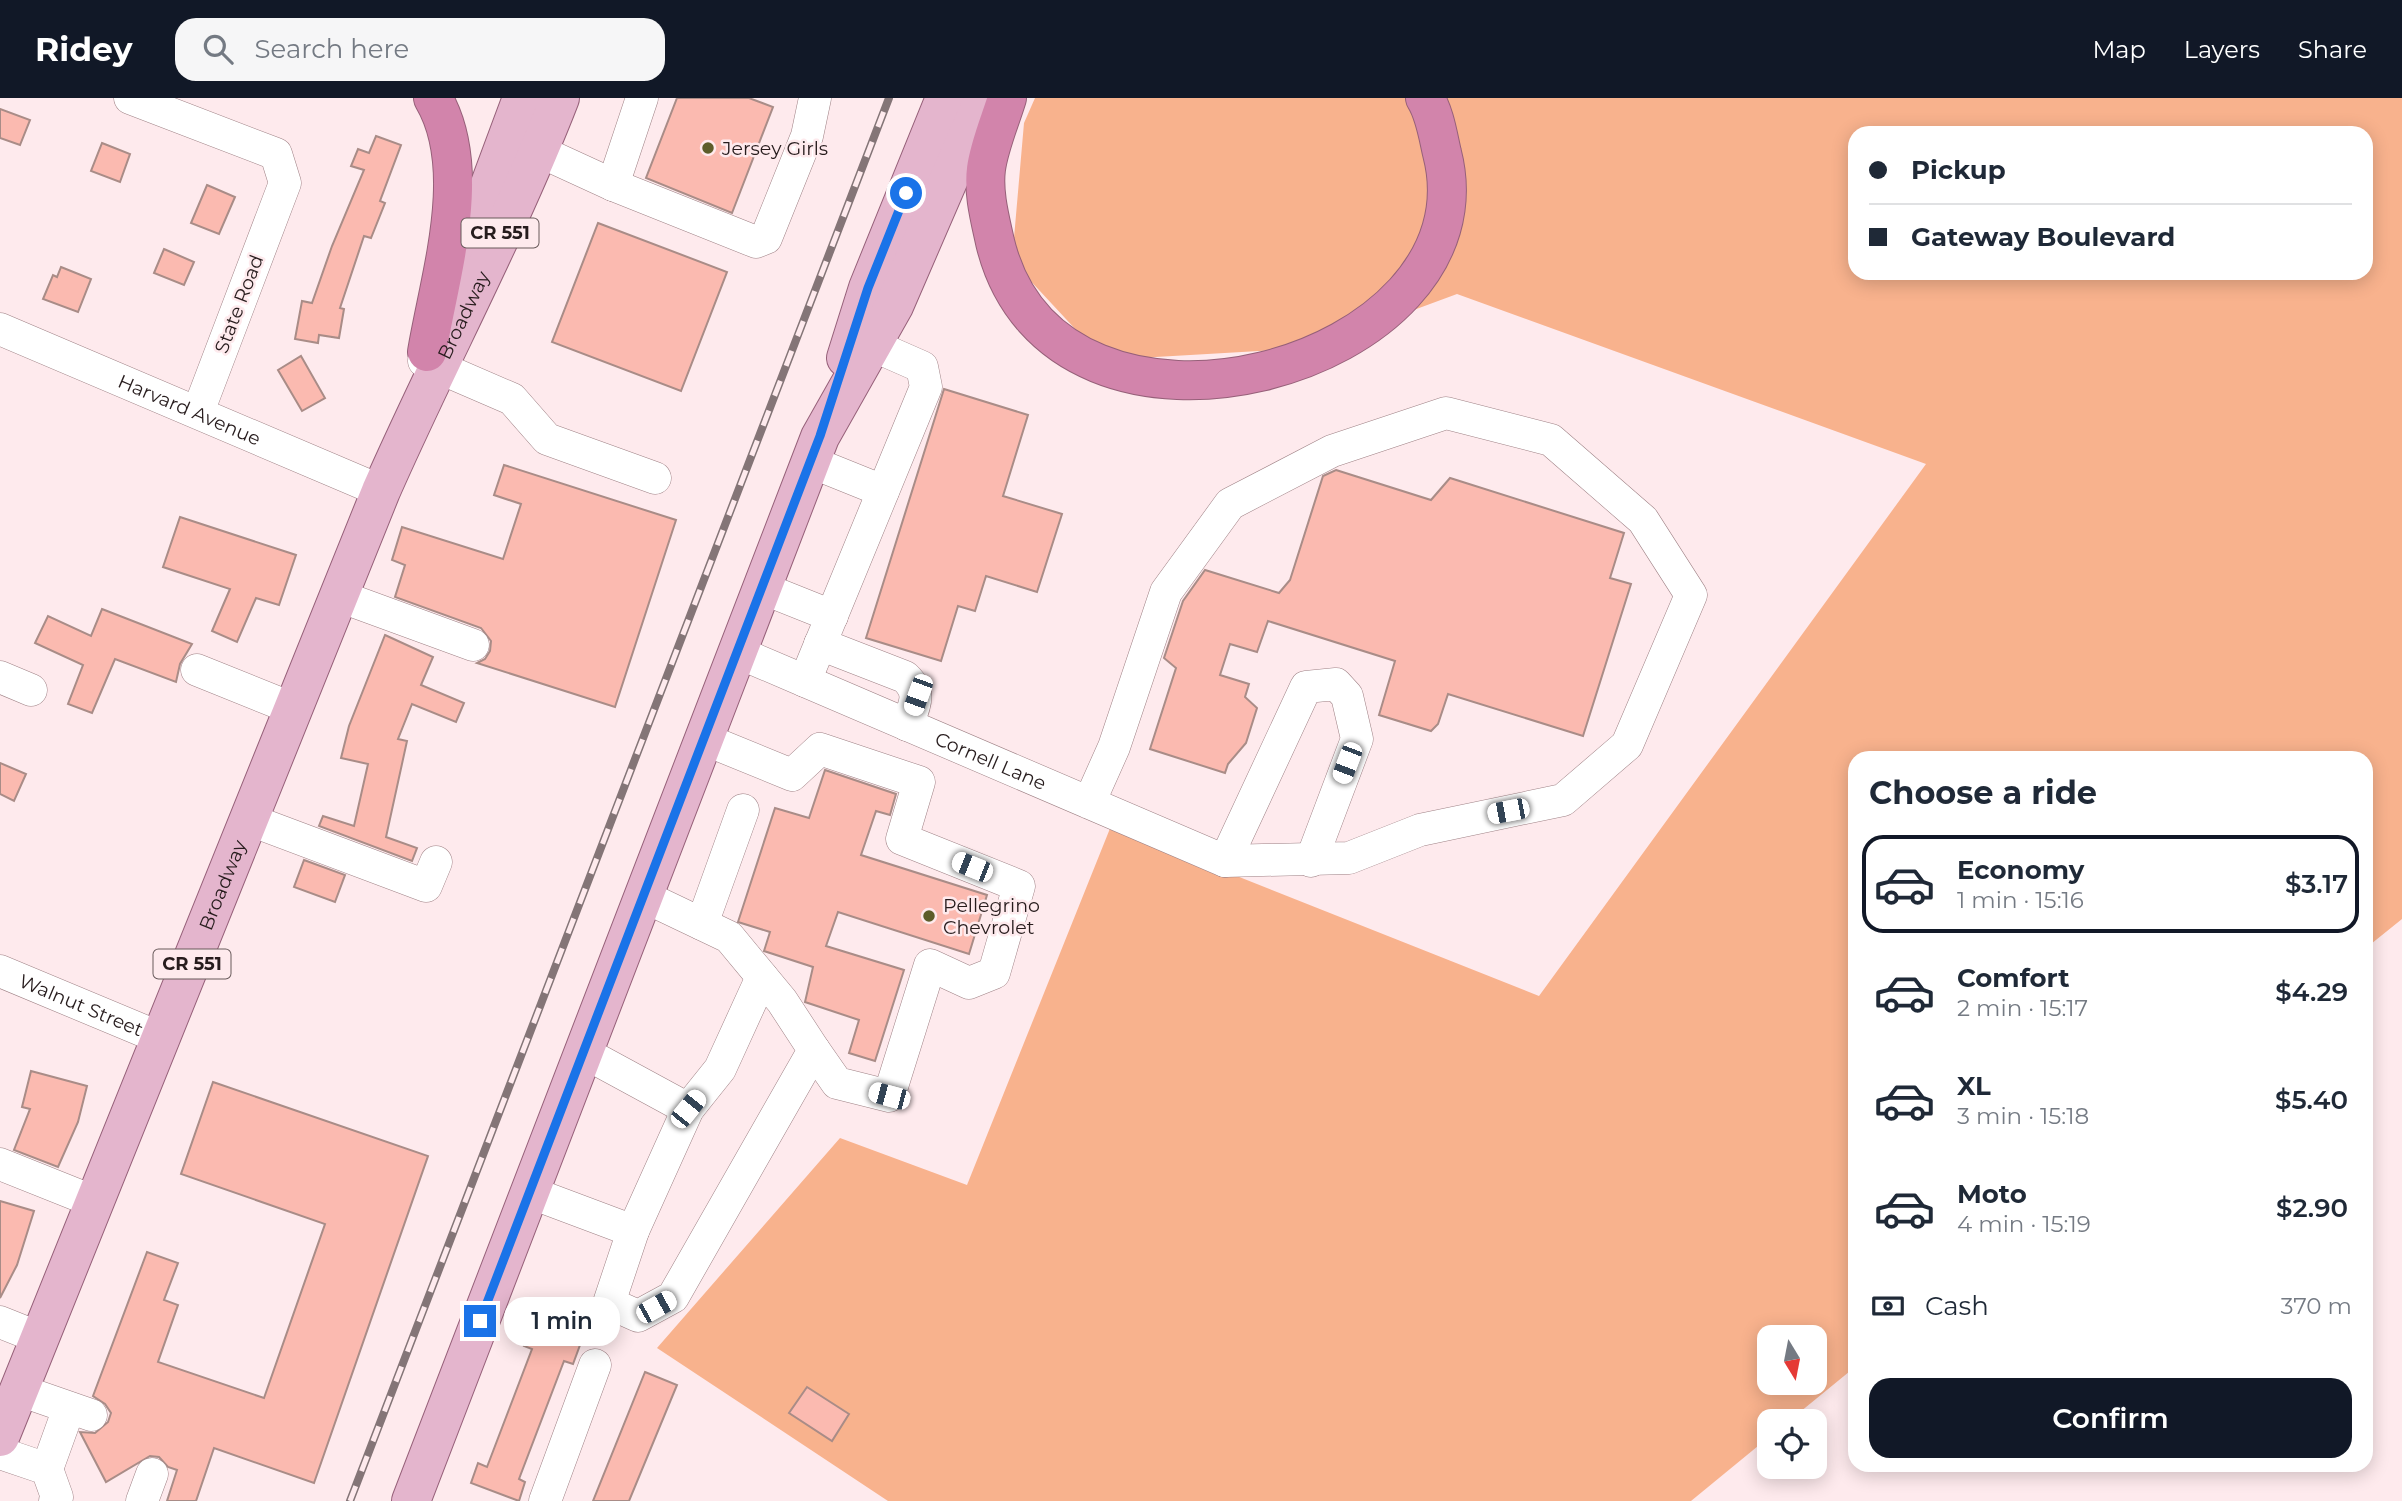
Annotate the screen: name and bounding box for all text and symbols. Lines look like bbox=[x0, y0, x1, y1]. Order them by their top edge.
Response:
search box bbox=[175, 18, 665, 81]
text: Ridey bbox=[35, 29, 133, 69]
icon: search bbox=[199, 30, 237, 68]
text: Search here bbox=[255, 33, 409, 65]
text: Map bbox=[2092, 35, 2146, 64]
text: Layers bbox=[2184, 35, 2260, 64]
text: Share bbox=[2298, 35, 2367, 64]
place label: Jersey Girls bbox=[721, 137, 828, 160]
marker: Jersey Girls bbox=[700, 140, 716, 156]
text: Pickup bbox=[1911, 154, 2006, 186]
route start bbox=[890, 177, 922, 209]
road number: CR 551 bbox=[462, 218, 538, 248]
text: Gateway Boulevard bbox=[1911, 221, 2175, 253]
street label: State Road bbox=[210, 251, 268, 357]
street label: Broadway bbox=[432, 267, 494, 363]
street label: Harvard Avenue bbox=[115, 369, 264, 450]
car bbox=[901, 672, 936, 718]
street label: Cornell Lane bbox=[932, 727, 1050, 795]
car bbox=[1330, 740, 1365, 786]
text: Choose a ride bbox=[1869, 773, 2097, 812]
car bbox=[1486, 797, 1531, 825]
street label: Broadway bbox=[194, 836, 251, 934]
car bbox=[949, 849, 996, 885]
icon: car bbox=[1873, 853, 1936, 916]
text: Economy bbox=[1957, 854, 2084, 886]
text: $3.17 bbox=[2285, 868, 2348, 900]
text: 1 min · 15:16 bbox=[1957, 886, 2084, 914]
place label: Pellegrino Chevrolet bbox=[943, 894, 1040, 939]
marker: Pellegrino Chevrolet bbox=[921, 908, 937, 924]
road number: CR 551 bbox=[154, 950, 230, 978]
icon: car bbox=[1873, 961, 1936, 1024]
text: Comfort bbox=[1957, 962, 2069, 994]
street label: Walnut Street bbox=[16, 969, 147, 1041]
text: $4.29 bbox=[2275, 976, 2348, 1008]
text: 2 min · 15:17 bbox=[1957, 994, 2088, 1022]
icon: car bbox=[1873, 1069, 1936, 1132]
text: XL bbox=[1957, 1070, 1991, 1102]
car bbox=[866, 1080, 913, 1112]
text: $5.40 bbox=[2275, 1084, 2348, 1116]
car bbox=[667, 1086, 710, 1132]
text: 3 min · 15:18 bbox=[1957, 1102, 2089, 1130]
icon: car bbox=[1873, 1177, 1936, 1240]
text: Moto bbox=[1957, 1178, 2027, 1210]
text: $2.90 bbox=[2276, 1192, 2348, 1224]
text: 4 min · 15:19 bbox=[1957, 1210, 2091, 1238]
icon: cash bbox=[1869, 1287, 1907, 1325]
car bbox=[633, 1288, 680, 1326]
text: Cash bbox=[1925, 1290, 1989, 1322]
text: 370 m bbox=[2281, 1292, 2352, 1320]
callout: 1 min bbox=[504, 1296, 620, 1346]
route end bbox=[464, 1305, 496, 1337]
text: 1 min bbox=[531, 1307, 593, 1335]
north arrow bbox=[1757, 1325, 1827, 1395]
map controls bbox=[1757, 1325, 1827, 1479]
button: Confirm bbox=[1869, 1378, 2352, 1458]
button: locate bbox=[1757, 1409, 1827, 1479]

